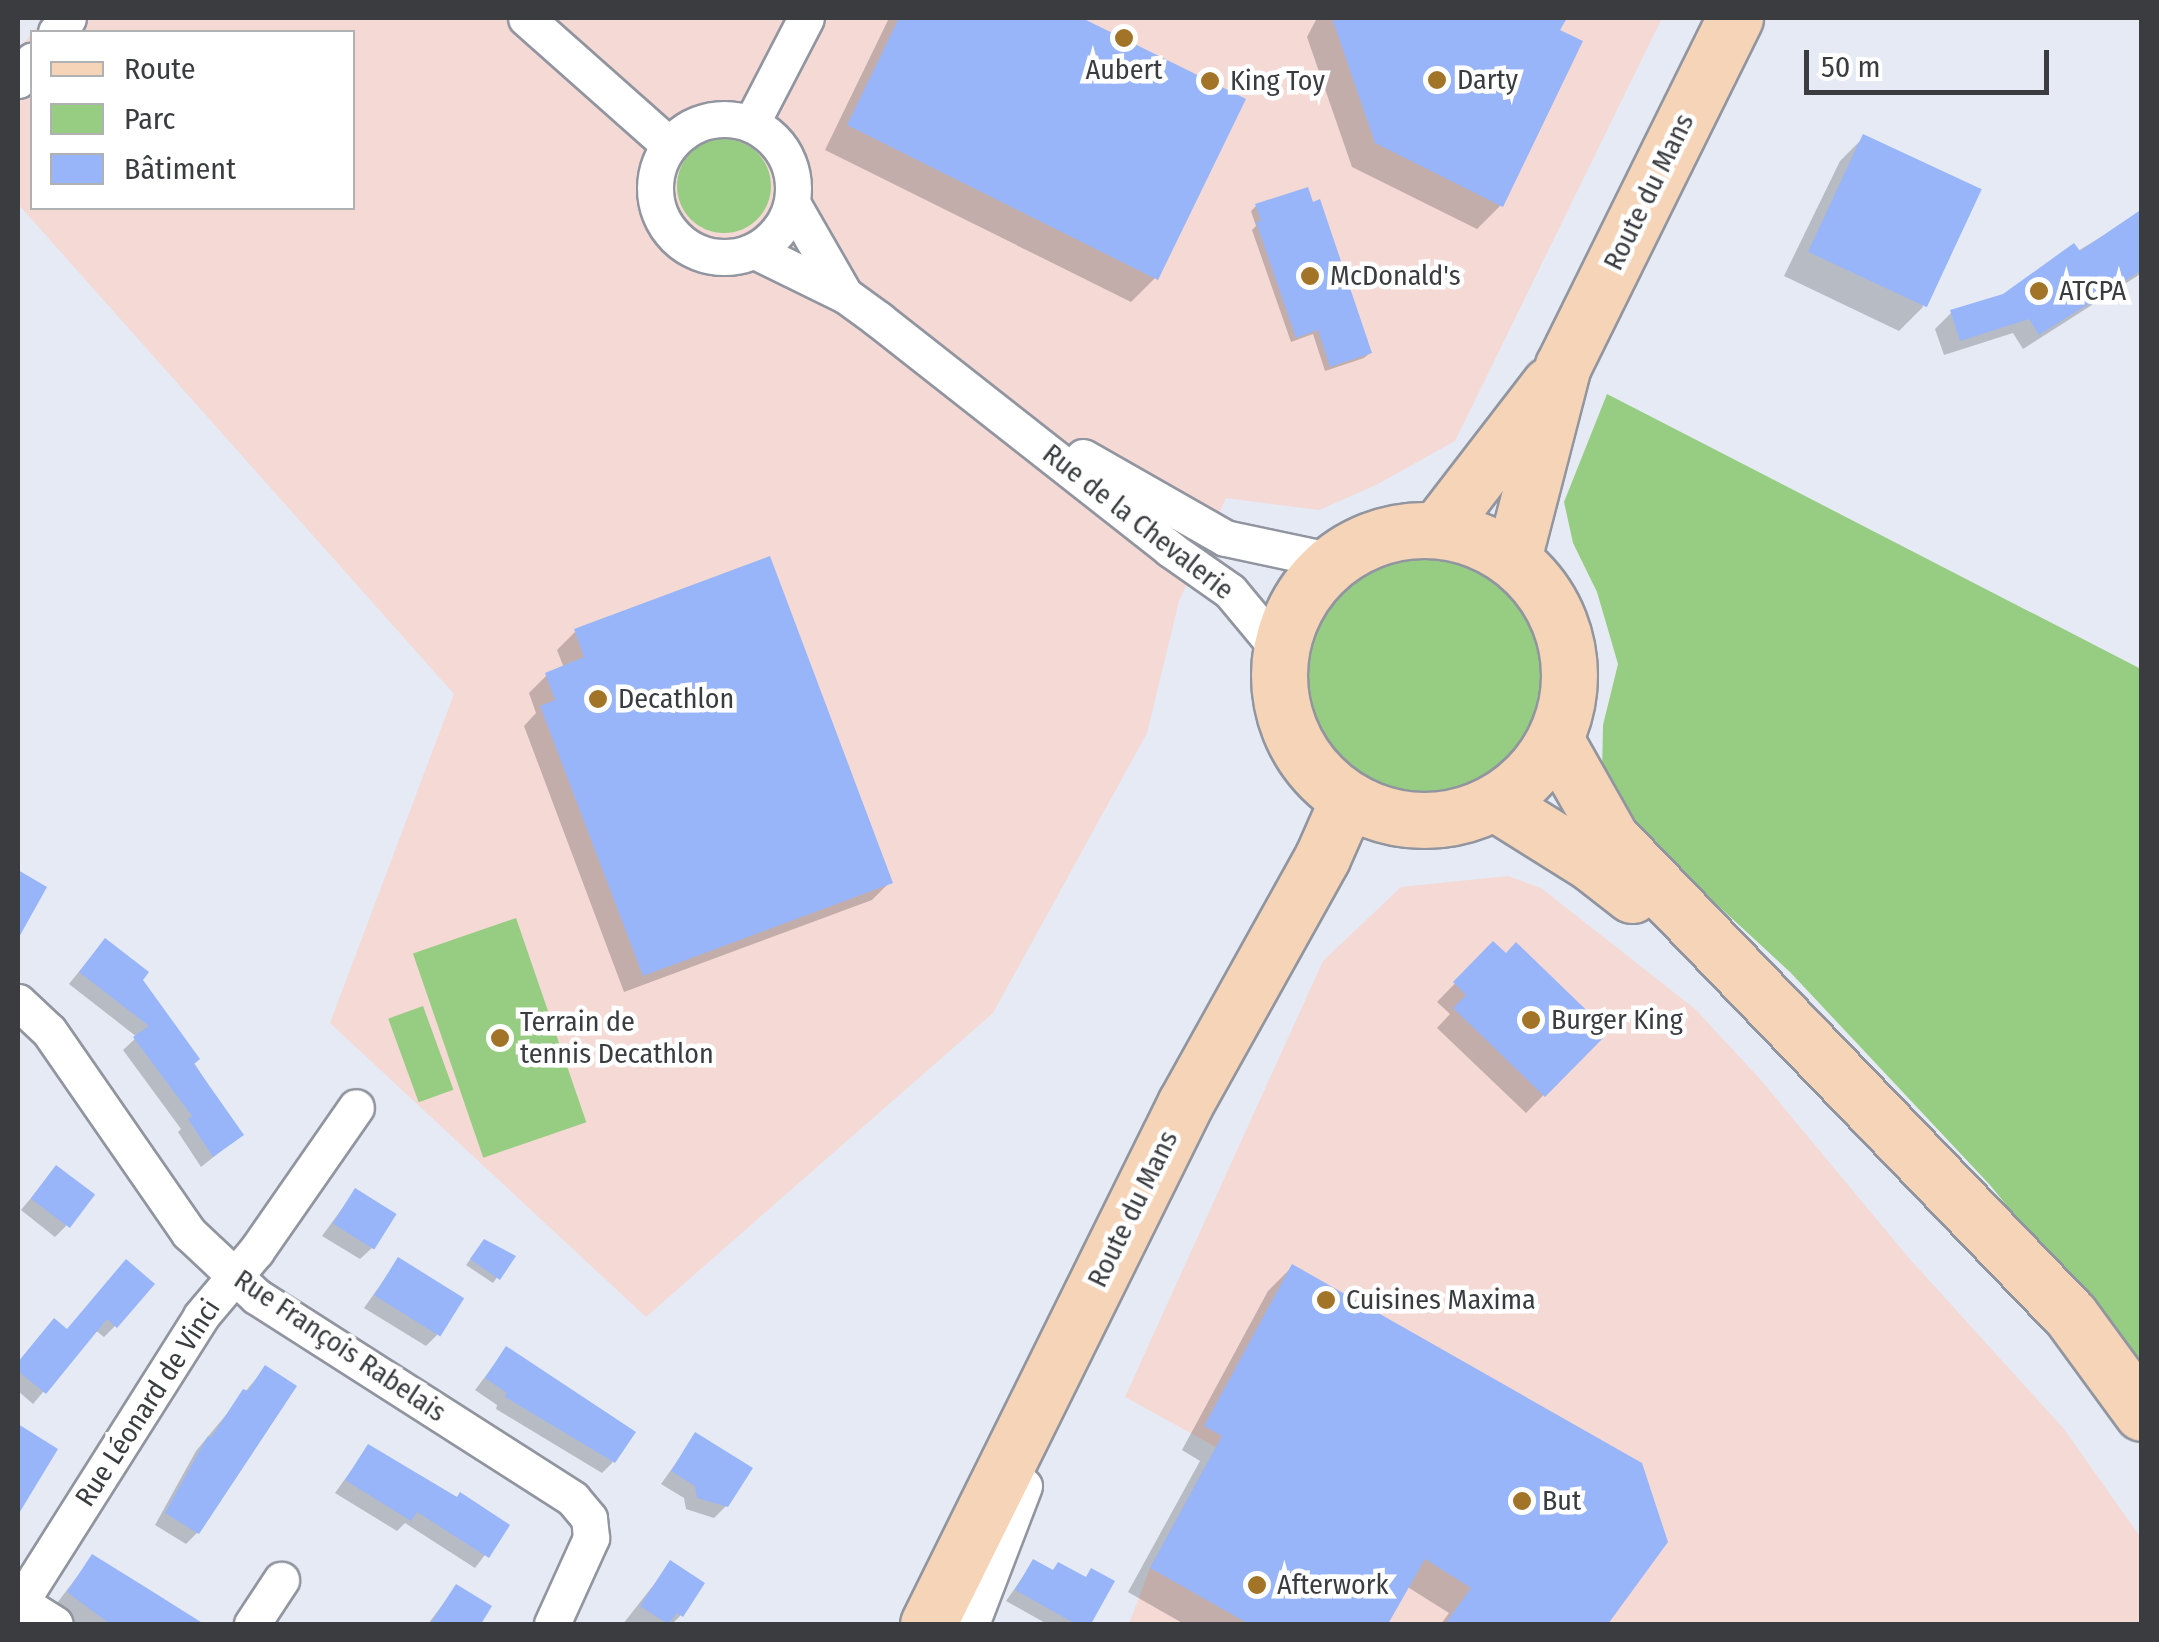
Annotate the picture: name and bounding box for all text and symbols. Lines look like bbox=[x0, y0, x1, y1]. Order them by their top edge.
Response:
marker: Aubert bbox=[1113, 27, 1135, 49]
legend bbox=[30, 30, 355, 210]
scale bar bbox=[1809, 30, 2054, 92]
text: 50 m bbox=[1821, 49, 1881, 85]
text: Route bbox=[124, 51, 196, 87]
place label: Aubert bbox=[1085, 53, 1163, 87]
place label: Darty bbox=[1457, 63, 1518, 97]
place label: King Toy bbox=[1230, 64, 1325, 98]
marker: Darty bbox=[1426, 69, 1448, 91]
marker: King Toy bbox=[1199, 70, 1221, 92]
text: Parc bbox=[124, 101, 175, 137]
street label: Route du Mans bbox=[1597, 108, 1701, 276]
text: Bâtiment bbox=[124, 151, 236, 187]
place label: McDonald's bbox=[1330, 259, 1461, 293]
marker: McDonald's bbox=[1299, 265, 1321, 287]
place label: ATCPA bbox=[2059, 274, 2126, 308]
marker: ATCPA bbox=[2028, 280, 2050, 302]
street label: Rue de la Chevalerie bbox=[1036, 437, 1240, 607]
place label: Decathlon bbox=[618, 682, 734, 716]
marker: Decathlon bbox=[587, 688, 609, 710]
place label: Burger King bbox=[1551, 1003, 1683, 1037]
place label: Terrain de tennis Decathlon bbox=[520, 1005, 714, 1071]
marker: Burger King bbox=[1520, 1009, 1542, 1031]
marker: Terrain de tennis Decathlon bbox=[489, 1027, 511, 1049]
street label: Route du Mans bbox=[1081, 1125, 1185, 1293]
street label: Rue François Rabelais bbox=[228, 1263, 452, 1429]
place label: Cuisines Maxima bbox=[1346, 1283, 1536, 1317]
marker: Cuisines Maxima bbox=[1315, 1289, 1337, 1311]
street label: Rue Léonard de Vinci bbox=[68, 1293, 228, 1513]
place label: But bbox=[1542, 1484, 1581, 1518]
marker: But bbox=[1511, 1490, 1533, 1512]
place label: Afterwork bbox=[1277, 1568, 1389, 1602]
marker: Afterwork bbox=[1246, 1574, 1268, 1596]

